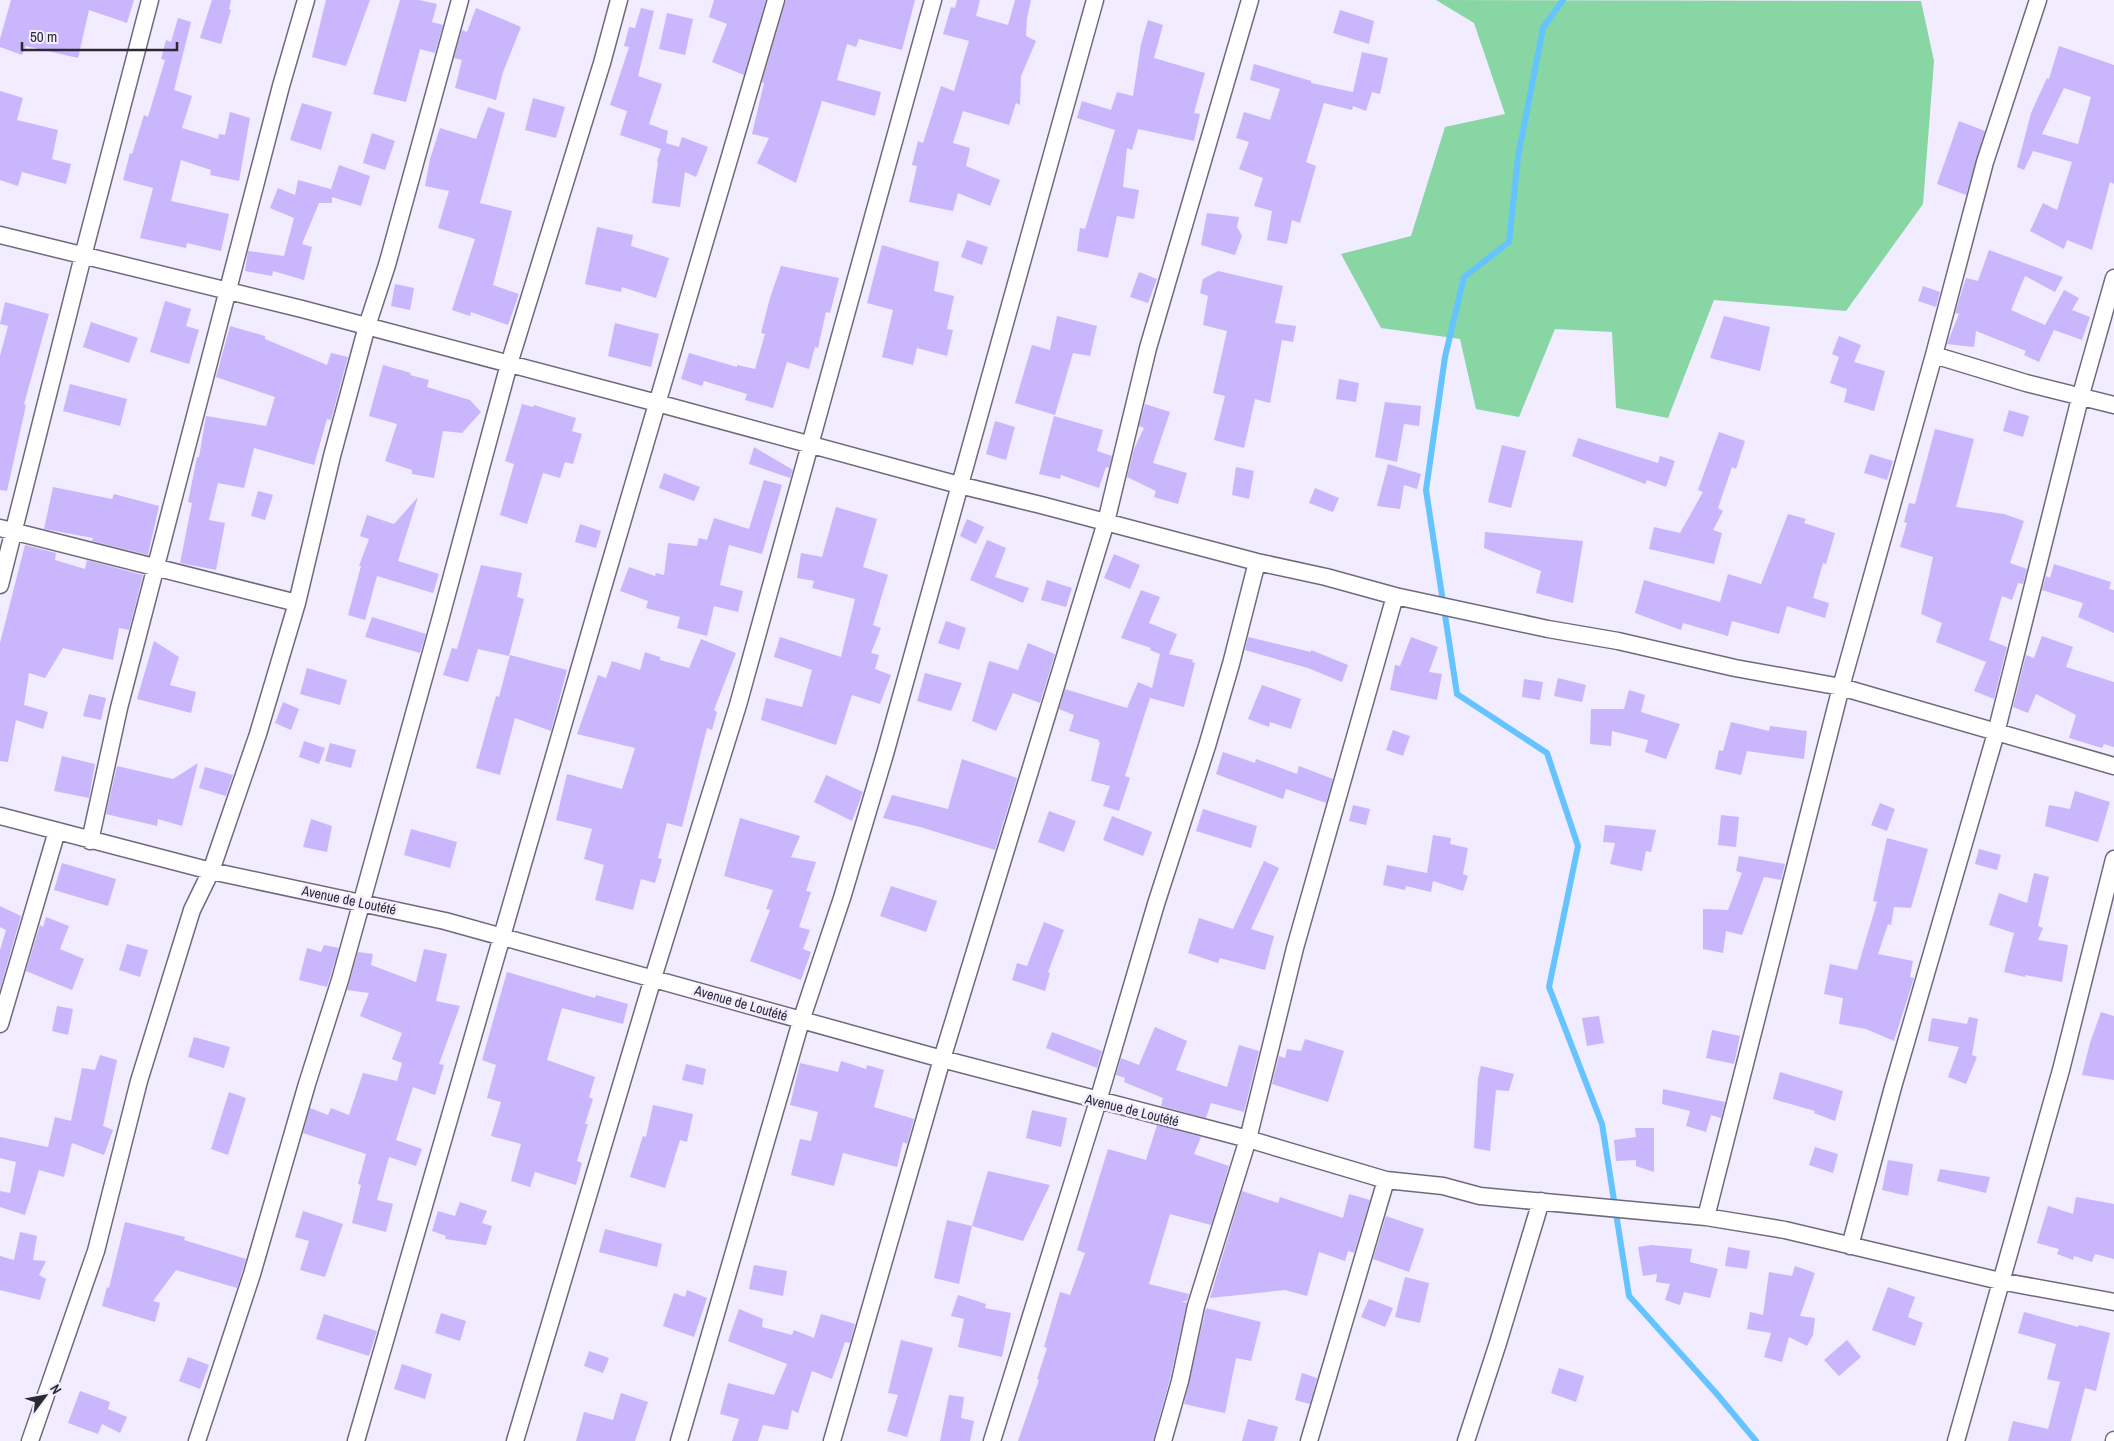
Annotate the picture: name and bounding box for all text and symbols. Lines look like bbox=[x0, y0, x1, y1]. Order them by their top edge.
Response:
scale bar bbox=[22, 20, 178, 52]
text: 50 m bbox=[30, 26, 57, 47]
street label: Avenue de Loutété bbox=[299, 881, 398, 919]
street label: Avenue de Loutété bbox=[691, 981, 790, 1025]
street label: Avenue de Loutété bbox=[1082, 1089, 1181, 1130]
north arrow bbox=[20, 1371, 70, 1421]
text: N bbox=[46, 1381, 66, 1397]

